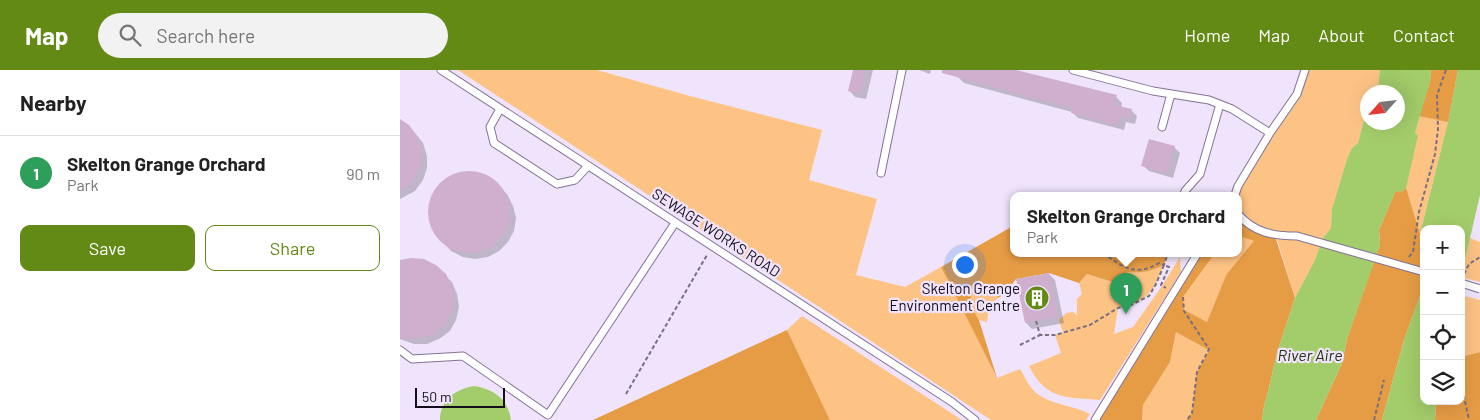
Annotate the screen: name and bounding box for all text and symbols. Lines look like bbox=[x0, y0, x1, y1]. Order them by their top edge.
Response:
search box bbox=[98, 13, 448, 58]
text: Map bbox=[25, 21, 68, 50]
icon: search bbox=[116, 21, 144, 49]
text: Search here bbox=[156, 24, 255, 47]
text: Home bbox=[1184, 24, 1230, 46]
text: Map bbox=[1258, 24, 1290, 46]
text: About bbox=[1318, 24, 1365, 46]
text: Contact bbox=[1393, 24, 1455, 46]
north arrow bbox=[1360, 85, 1405, 130]
text: Nearby bbox=[20, 90, 86, 115]
text: Skelton Grange Orchard bbox=[67, 152, 266, 175]
text: 1 bbox=[33, 164, 39, 183]
text: 90 m bbox=[346, 164, 380, 183]
text: Park bbox=[67, 175, 98, 194]
street label: SEWAGE WORKS ROAD bbox=[649, 184, 784, 280]
popup bbox=[1010, 192, 1242, 257]
text: Skelton Grange Orchard bbox=[1027, 204, 1225, 227]
button: Save bbox=[20, 225, 195, 271]
button: Share bbox=[205, 225, 380, 271]
map controls bbox=[1420, 225, 1465, 405]
button: + bbox=[1420, 225, 1465, 270]
text: Park bbox=[1027, 227, 1058, 246]
your location bbox=[952, 252, 978, 278]
button: − bbox=[1420, 270, 1465, 315]
pin: 1 bbox=[1110, 273, 1142, 314]
place label: Skelton Grange Environment Centre bbox=[890, 279, 1020, 314]
building icon: Skelton Grange Environment Centre bbox=[1024, 285, 1050, 311]
button: locate bbox=[1420, 315, 1465, 360]
water label: River Aire bbox=[1278, 345, 1342, 364]
button: layers bbox=[1420, 360, 1465, 405]
scale bar bbox=[415, 385, 505, 408]
text: 50 m bbox=[422, 388, 451, 405]

